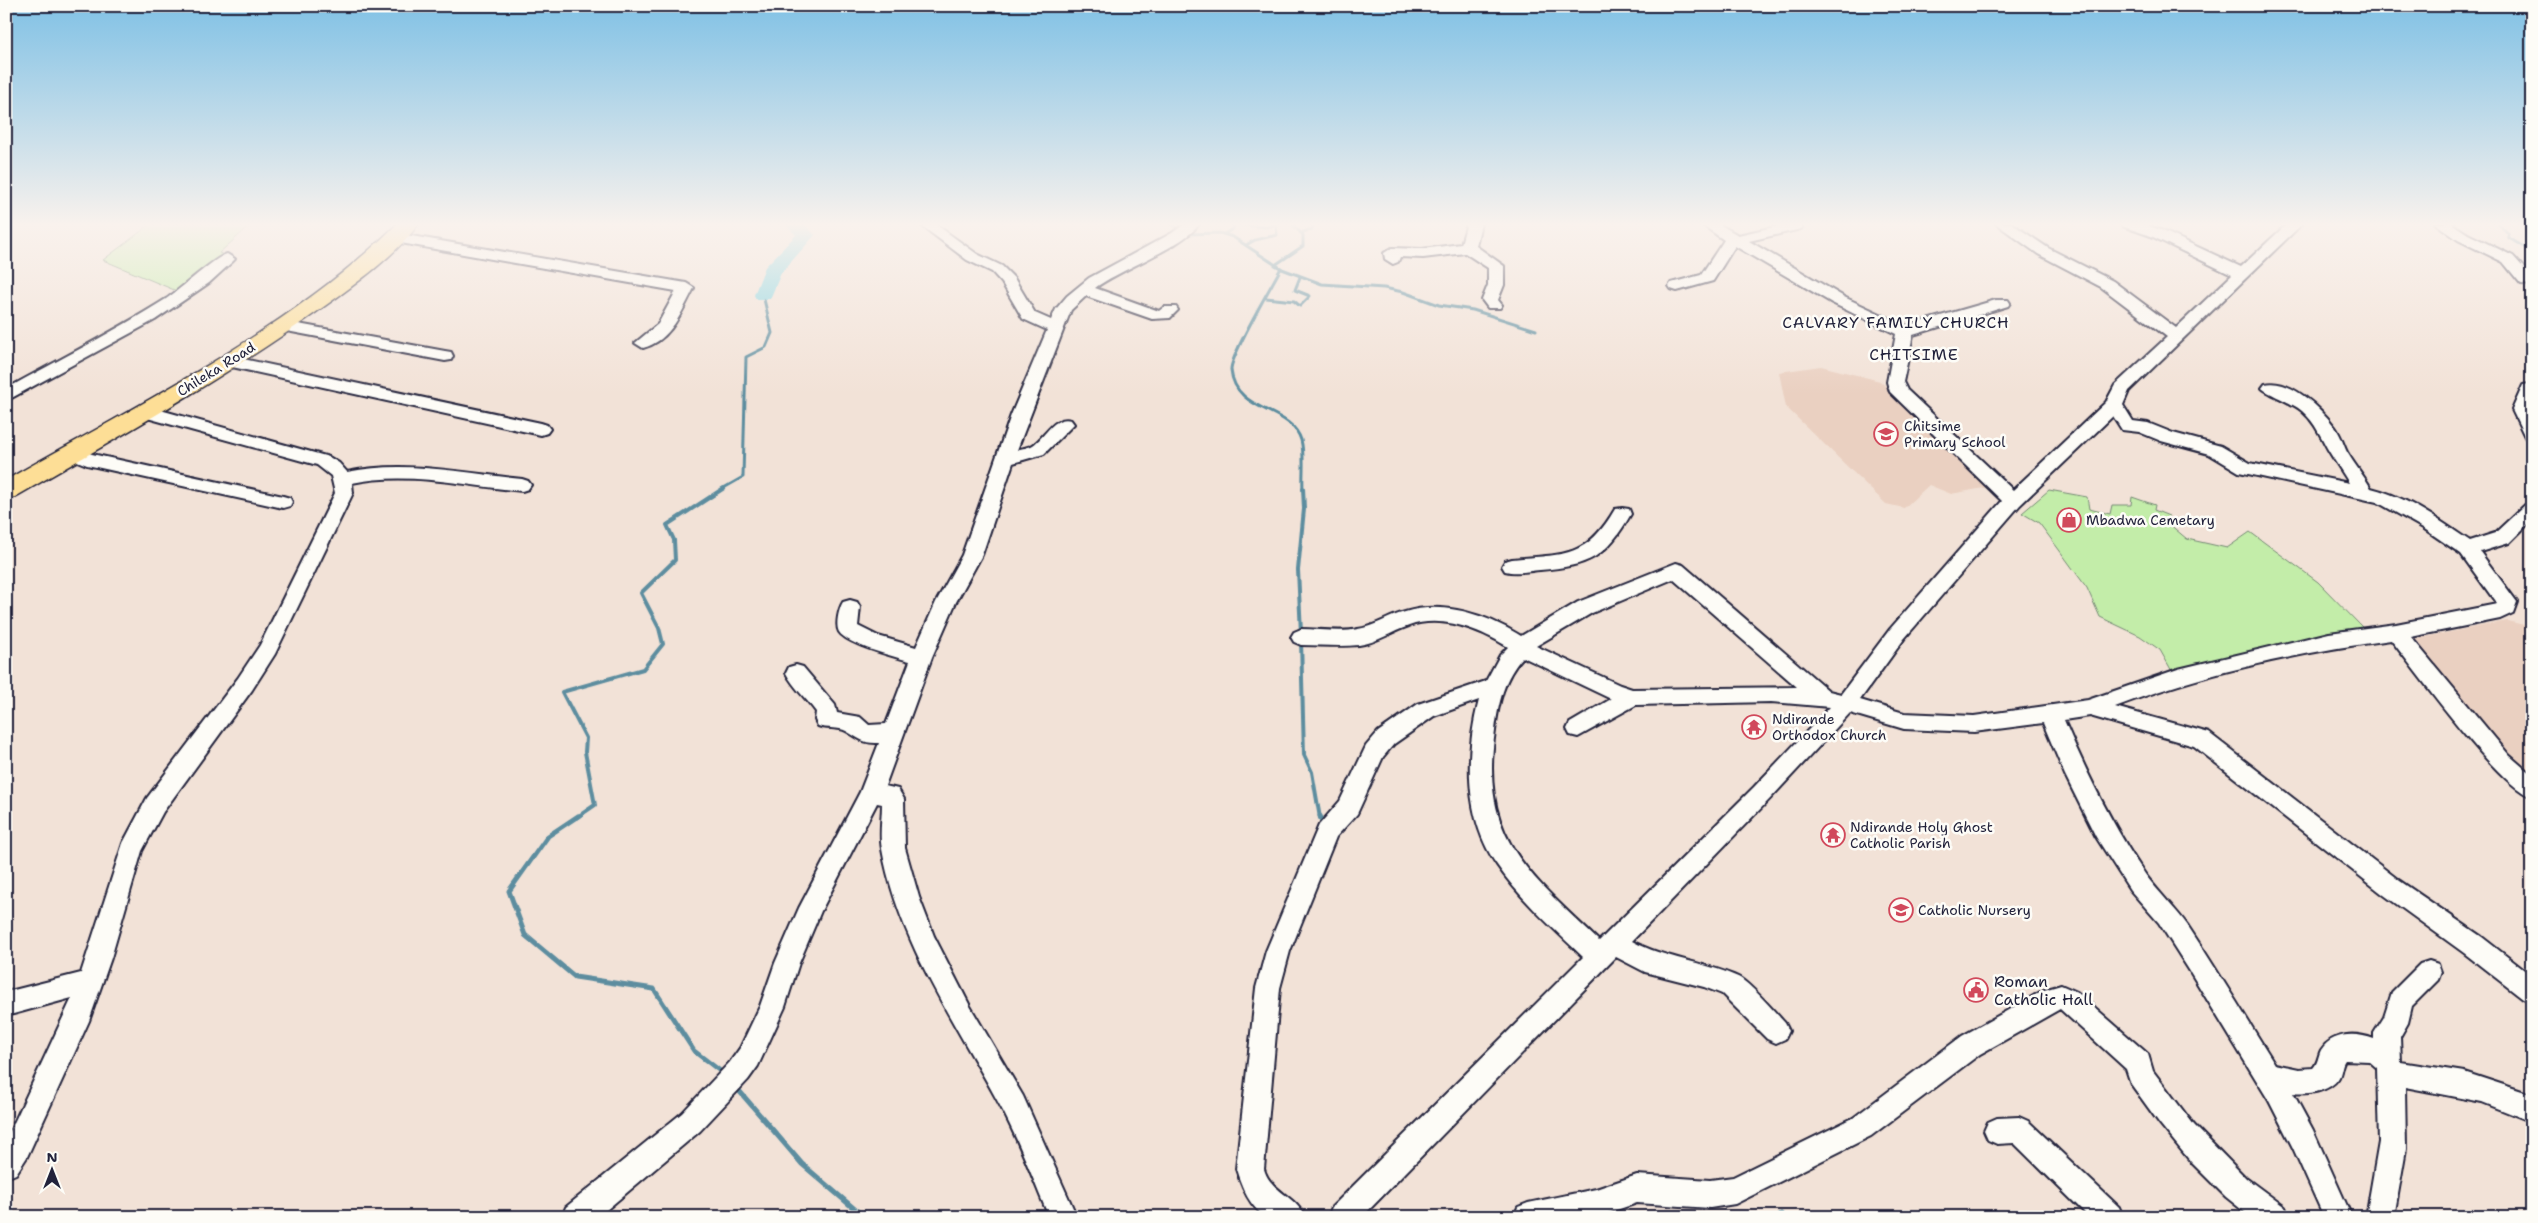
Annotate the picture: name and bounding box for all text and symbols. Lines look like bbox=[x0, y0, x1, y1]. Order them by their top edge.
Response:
district label: CALVARY FAMILY CHURCH bbox=[1782, 312, 2010, 333]
street label: Chileka Road bbox=[174, 338, 259, 400]
district label: CHITSIME bbox=[1869, 344, 1959, 365]
place label: Chitsime Primary School bbox=[1904, 417, 2006, 451]
school or university icon: Chitsime Primary School bbox=[1873, 421, 1899, 447]
shop icon: Mbadwa Cemetary bbox=[2056, 507, 2082, 533]
place label: Mbadwa Cemetary bbox=[2086, 511, 2215, 529]
place label: Ndirande Orthodox Church bbox=[1772, 710, 1887, 744]
temple icon: Ndirande Orthodox Church bbox=[1741, 714, 1767, 740]
place label: Ndirande Holy Ghost Catholic Parish bbox=[1850, 818, 1993, 852]
temple icon: Ndirande Holy Ghost Catholic Parish bbox=[1820, 822, 1846, 848]
school or university icon: Catholic Nursery bbox=[1888, 897, 1914, 923]
place label: Catholic Nursery bbox=[1918, 901, 2031, 919]
place label: Roman Catholic Hall bbox=[1994, 971, 2093, 1010]
public building icon: Roman Catholic Hall bbox=[1963, 977, 1989, 1003]
north arrow bbox=[28, 1146, 78, 1196]
text: N bbox=[46, 1148, 58, 1166]

